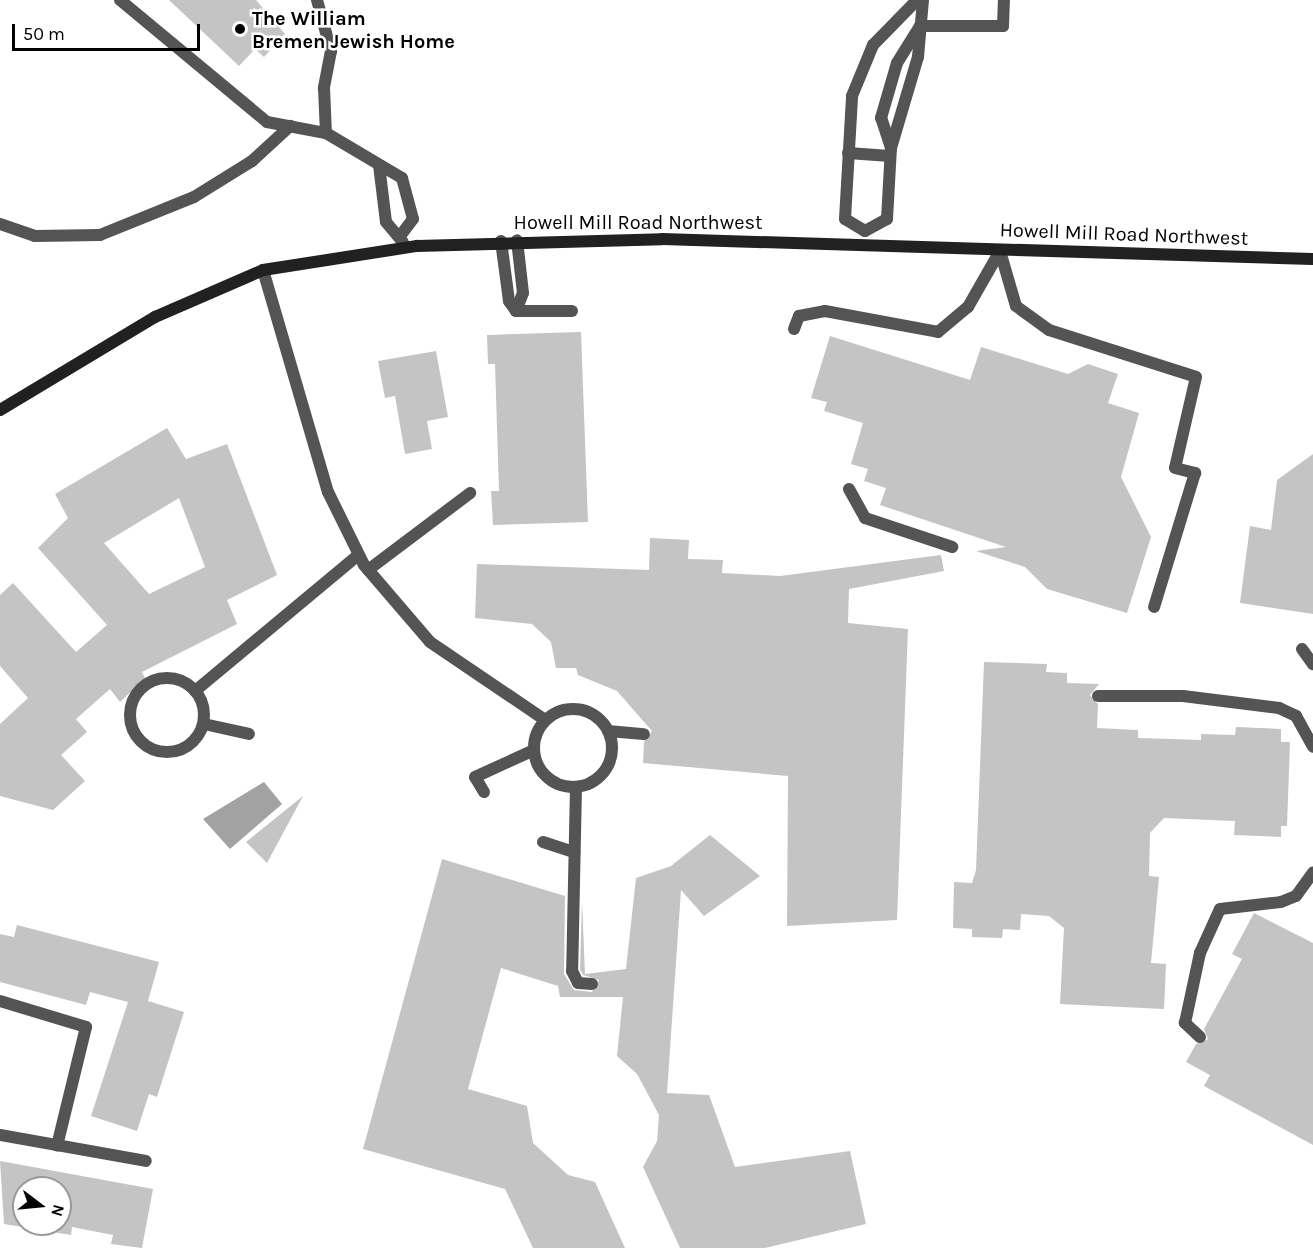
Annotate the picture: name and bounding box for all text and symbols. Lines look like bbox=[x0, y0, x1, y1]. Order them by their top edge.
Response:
place label: The William Bremen Jewish Home bbox=[252, 6, 455, 53]
scale bar bbox=[15, 12, 202, 50]
marker: The William Bremen Jewish Home bbox=[233, 22, 247, 36]
text: 50 m bbox=[23, 23, 65, 45]
street label: Howell Mill Road Northwest bbox=[514, 210, 762, 234]
street label: Howell Mill Road Northwest bbox=[999, 218, 1249, 250]
north arrow bbox=[12, 1176, 72, 1236]
text: N bbox=[47, 1202, 69, 1219]

